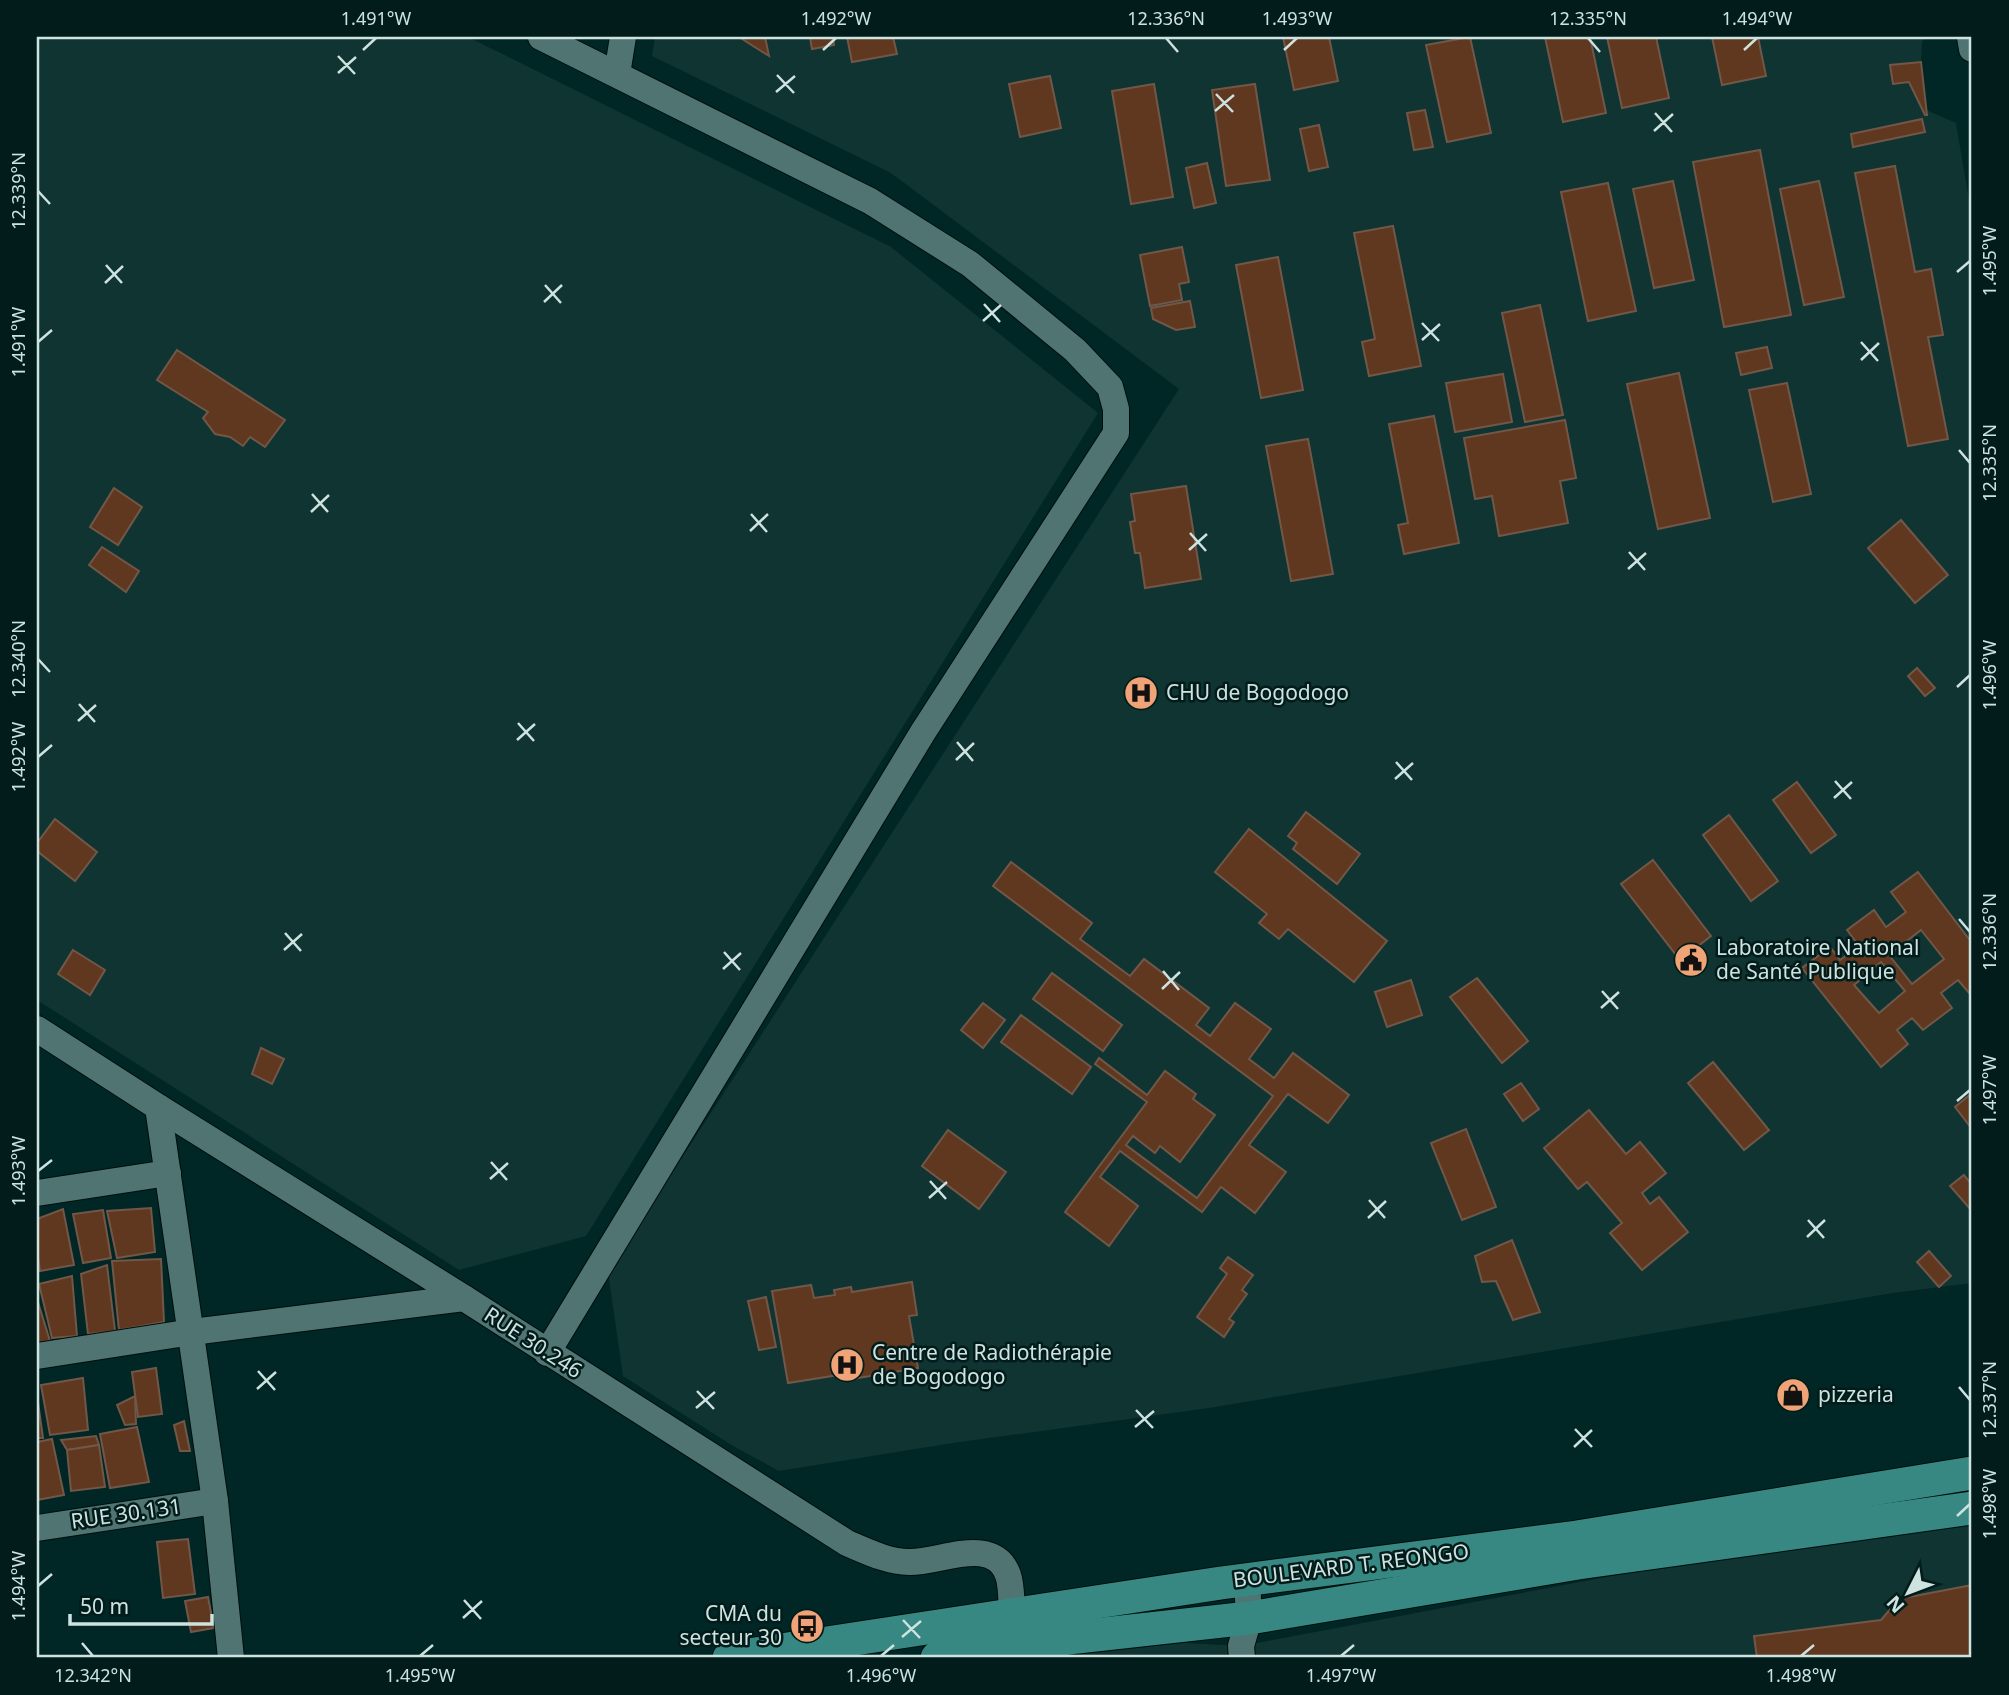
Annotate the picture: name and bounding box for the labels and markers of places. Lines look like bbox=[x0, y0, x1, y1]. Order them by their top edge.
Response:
hospital icon: CHU de Bogodogo bbox=[1122, 674, 1160, 712]
place label: CHU de Bogodogo bbox=[1166, 678, 1349, 706]
place label: Laboratoire National de Santé Publique bbox=[1716, 933, 1919, 985]
public building icon: Laboratoire National de Santé Publique bbox=[1672, 941, 1710, 979]
place label: Centre de Radiothérapie de Bogodogo bbox=[872, 1338, 1112, 1390]
hospital icon: Centre de Radiothérapie de Bogodogo bbox=[828, 1346, 866, 1384]
shop icon: pizzeria bbox=[1774, 1376, 1812, 1414]
place label: pizzeria bbox=[1818, 1380, 1894, 1408]
place label: CMA du secteur 30 bbox=[679, 1599, 782, 1651]
bus stop icon: CMA du secteur 30 bbox=[788, 1607, 826, 1645]

